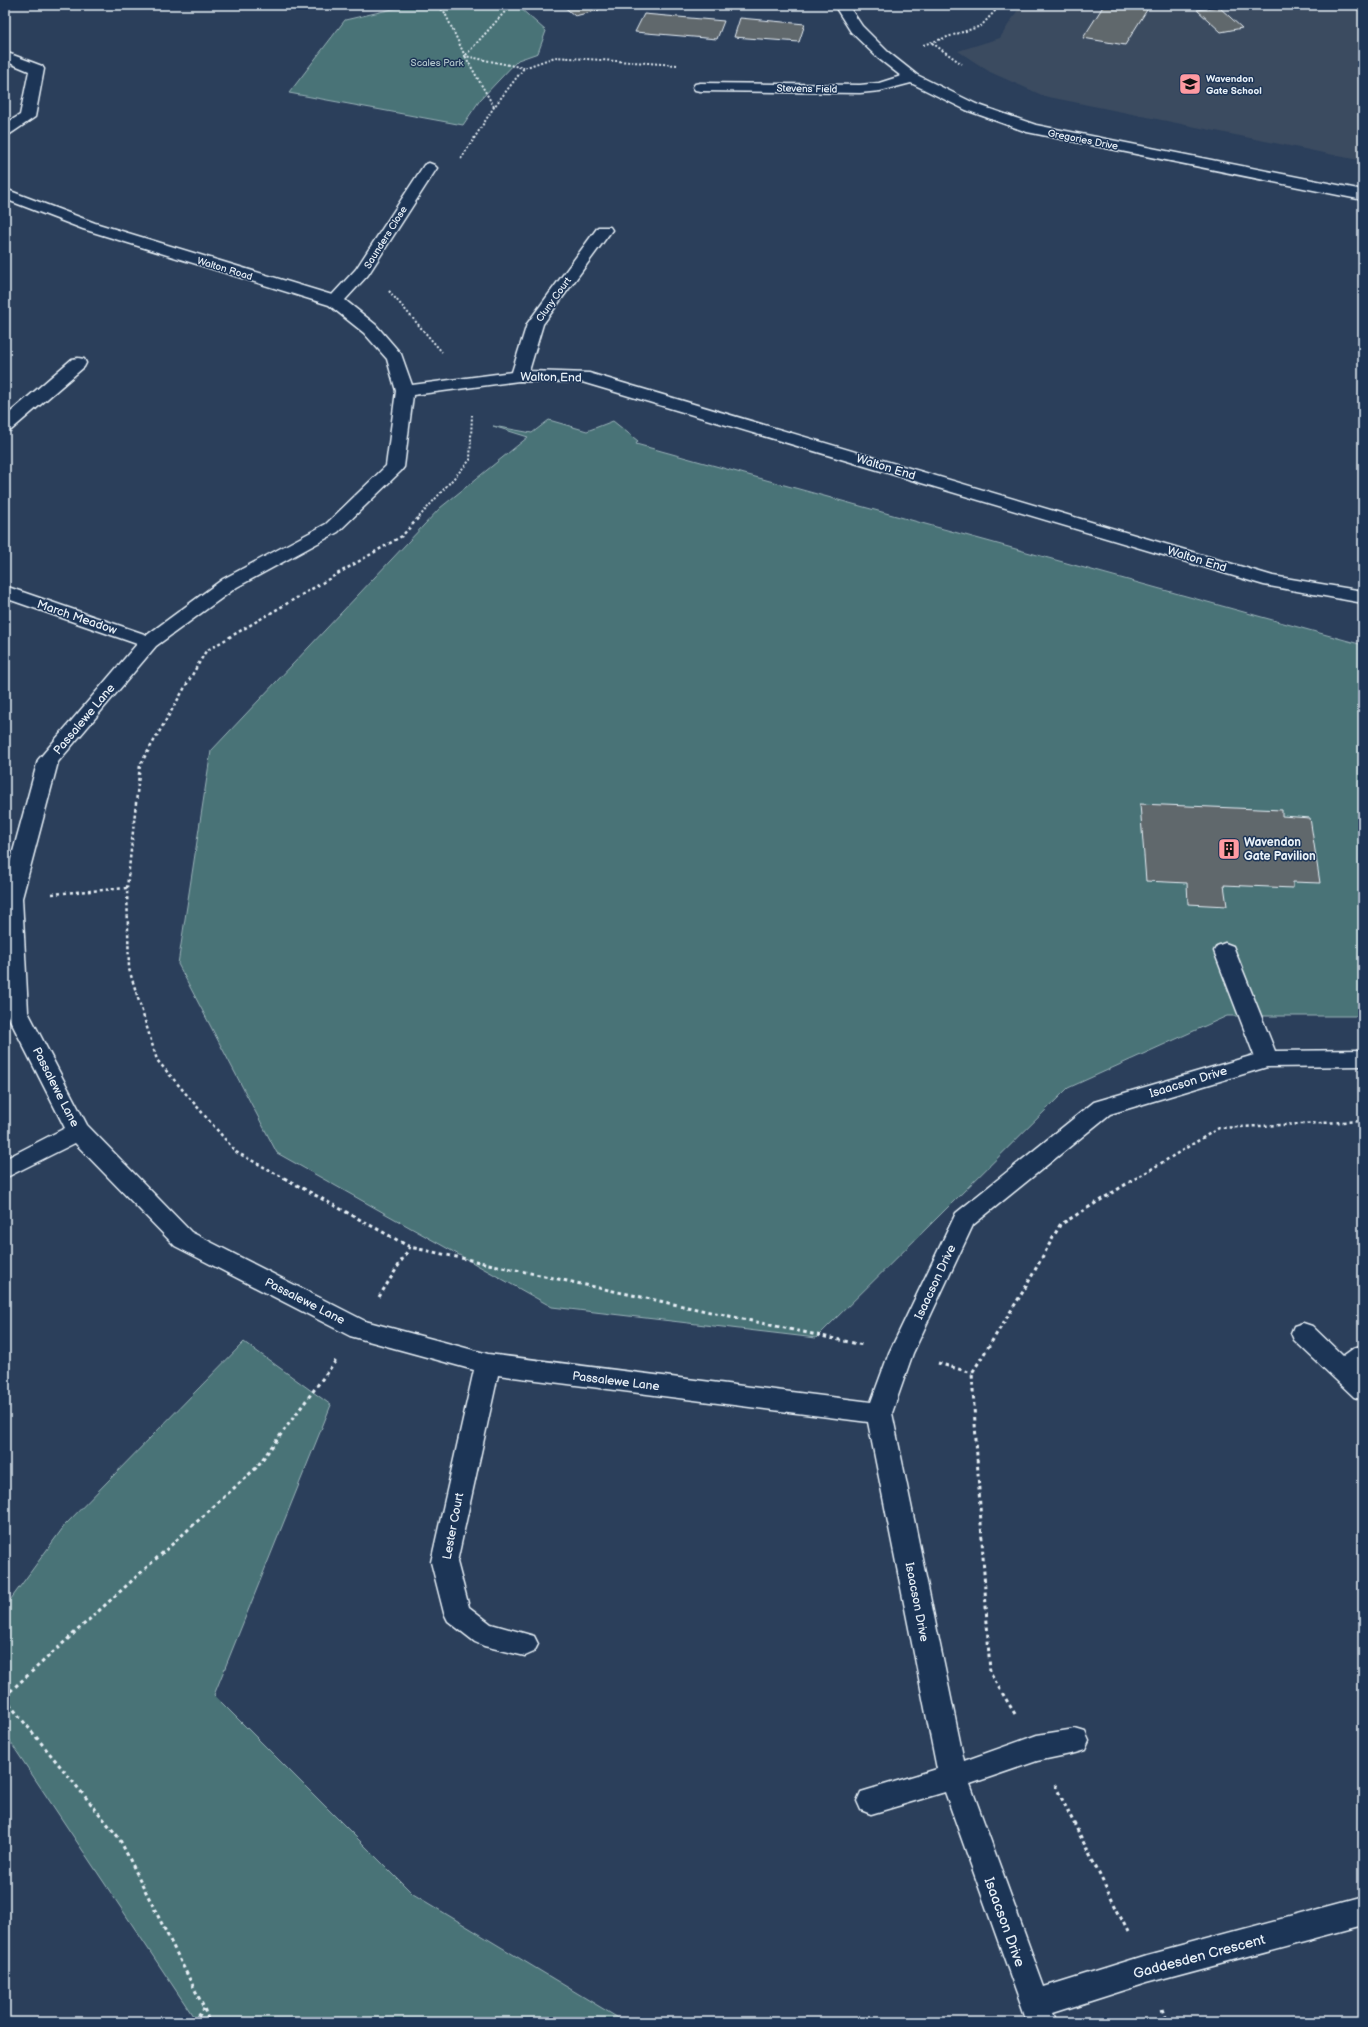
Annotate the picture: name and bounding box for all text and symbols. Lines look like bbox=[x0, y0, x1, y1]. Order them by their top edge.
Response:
park label: Scales Park bbox=[411, 57, 464, 69]
school or university icon: Wavendon Gate School bbox=[1177, 71, 1203, 97]
place label: Wavendon Gate School bbox=[1206, 73, 1262, 97]
street label: Stevens Field bbox=[777, 82, 838, 96]
street label: Gregories Drive bbox=[1047, 127, 1119, 153]
street label: Saunders Close bbox=[362, 204, 410, 271]
street label: Walton Road bbox=[195, 255, 254, 283]
street label: Cluny Court bbox=[534, 275, 574, 324]
street label: Walton End bbox=[520, 369, 582, 386]
street label: Walton End bbox=[854, 451, 918, 484]
street label: Walton End bbox=[1165, 543, 1229, 576]
street label: March Meadow bbox=[35, 597, 119, 638]
street label: Passalewe Lane bbox=[50, 681, 118, 758]
place label: Wavendon Gate Pavilion bbox=[1244, 835, 1316, 864]
building icon: Wavendon Gate Pavilion bbox=[1216, 836, 1242, 862]
street label: Passalewe Lane bbox=[29, 1045, 82, 1130]
street label: Isaacson Drive bbox=[1147, 1064, 1229, 1101]
street label: Isaacson Drive bbox=[912, 1243, 959, 1322]
street label: Passalewe Lane bbox=[262, 1275, 347, 1328]
street label: Passalewe Lane bbox=[571, 1369, 660, 1394]
street label: Lester Court bbox=[440, 1491, 467, 1561]
street label: Isaacson Drive bbox=[901, 1561, 932, 1643]
street label: Isaacson Drive bbox=[980, 1875, 1029, 1969]
street label: Gaddesden Crescent bbox=[1131, 1931, 1267, 1982]

